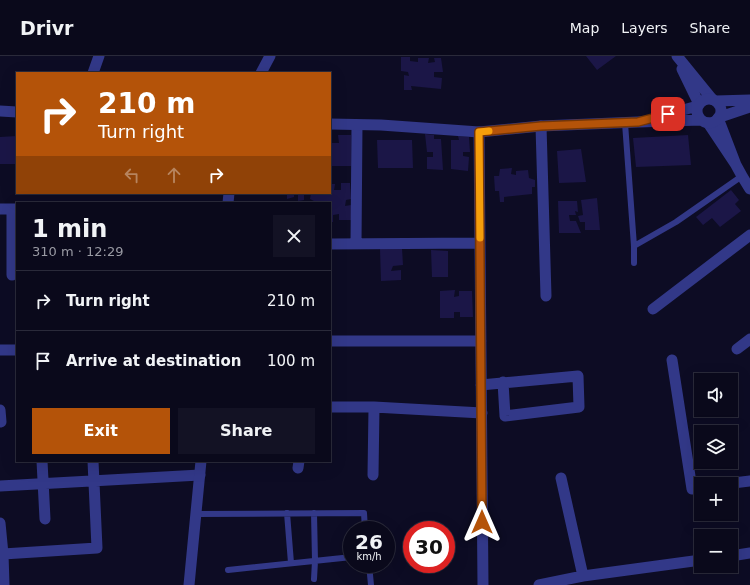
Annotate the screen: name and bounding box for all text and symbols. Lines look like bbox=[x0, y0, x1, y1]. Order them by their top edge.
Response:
text: Drivr bbox=[20, 17, 73, 39]
text: Map bbox=[570, 20, 599, 36]
text: Layers bbox=[621, 20, 668, 36]
text: Share bbox=[690, 20, 730, 36]
text: 210 m bbox=[98, 87, 195, 120]
icon: right bbox=[32, 88, 84, 140]
pin bbox=[651, 97, 685, 131]
icon: arrive bbox=[657, 103, 679, 125]
text: Turn right bbox=[98, 121, 184, 142]
icon: left bbox=[121, 164, 143, 186]
icon: ahead bbox=[163, 164, 185, 186]
icon: right bbox=[205, 164, 227, 186]
text: 1 min bbox=[32, 215, 107, 243]
button: close bbox=[273, 215, 315, 257]
text: 310 m · 12:29 bbox=[32, 244, 123, 259]
icon: right bbox=[32, 290, 54, 312]
text: Turn right bbox=[66, 292, 150, 310]
text: 210 m bbox=[267, 292, 315, 310]
icon: arrive bbox=[32, 350, 54, 372]
text: Arrive at destination bbox=[66, 352, 241, 370]
text: 100 m bbox=[267, 352, 315, 370]
map controls bbox=[694, 373, 738, 573]
button: sound bbox=[694, 373, 738, 417]
button: Exit bbox=[32, 408, 170, 454]
button: Share bbox=[178, 408, 315, 454]
button: layers bbox=[694, 425, 738, 469]
button: + bbox=[694, 477, 738, 521]
position arrow bbox=[461, 501, 503, 543]
speed limit sign: 30 bbox=[403, 521, 455, 573]
button: − bbox=[694, 529, 738, 573]
text: 26 bbox=[355, 530, 383, 554]
text: km/h bbox=[356, 551, 382, 562]

